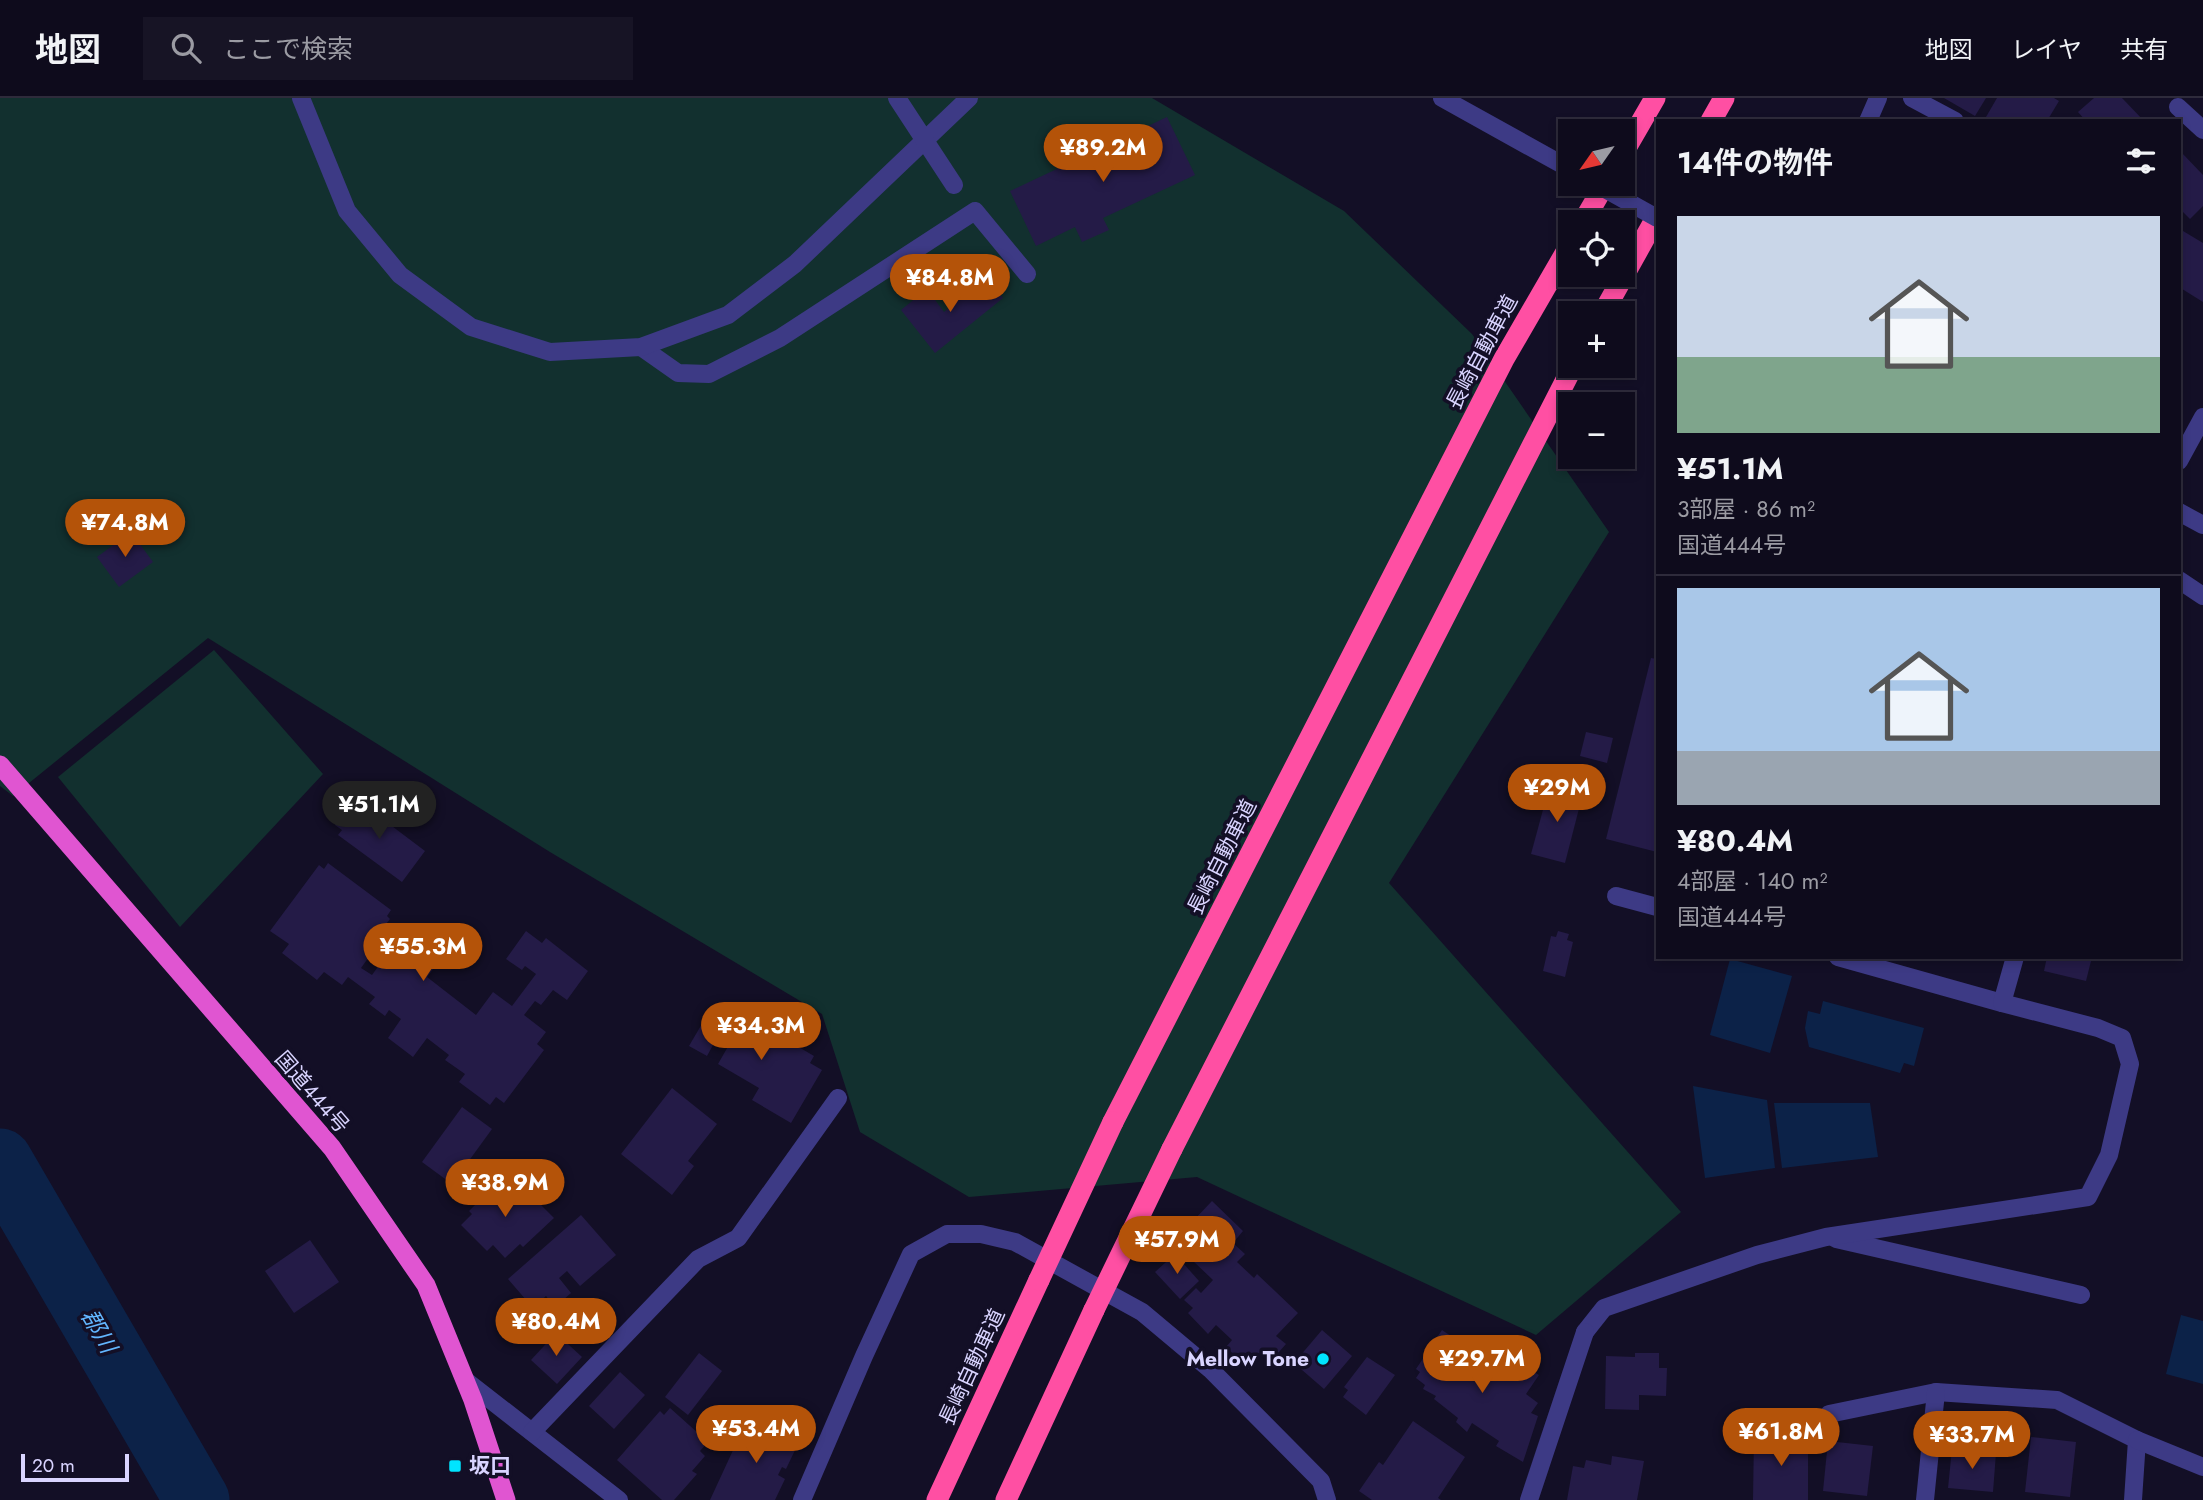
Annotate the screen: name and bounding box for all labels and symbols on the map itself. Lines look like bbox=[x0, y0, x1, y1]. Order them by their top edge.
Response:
north arrow bbox=[1558, 119, 1634, 196]
pin: ¥89.2M bbox=[1046, 125, 1160, 184]
pin: ¥84.8M bbox=[893, 254, 1007, 314]
street label: 長崎自動車道 bbox=[1439, 289, 1525, 415]
pin: ¥74.8M bbox=[68, 500, 182, 559]
pin: ¥29M bbox=[1516, 764, 1598, 824]
pin: ¥51.1M bbox=[322, 782, 436, 841]
street label: 長崎自動車道 bbox=[1180, 794, 1264, 920]
pin: ¥55.3M bbox=[366, 924, 480, 983]
pin: ¥34.3M bbox=[704, 1002, 818, 1062]
street label: 国道444号 bbox=[268, 1045, 356, 1139]
pin: ¥38.9M bbox=[448, 1160, 562, 1219]
pin: ¥57.9M bbox=[1120, 1216, 1234, 1276]
pin: ¥80.4M bbox=[499, 1298, 613, 1358]
water label: 郡川 bbox=[73, 1303, 127, 1362]
street label: 長崎自動車道 bbox=[932, 1304, 1012, 1430]
pin: ¥29.7M bbox=[1425, 1336, 1539, 1395]
place label: Mellow Tone bbox=[1186, 1344, 1309, 1374]
marker: Mellow Tone bbox=[1315, 1351, 1331, 1367]
pin: ¥53.4M bbox=[699, 1406, 813, 1465]
pin: ¥61.8M bbox=[1724, 1408, 1838, 1468]
pin: ¥33.7M bbox=[1915, 1412, 2029, 1471]
scale bar bbox=[21, 1451, 130, 1483]
place label: 坂口 bbox=[469, 1451, 511, 1481]
marker: 坂口 bbox=[447, 1458, 463, 1474]

